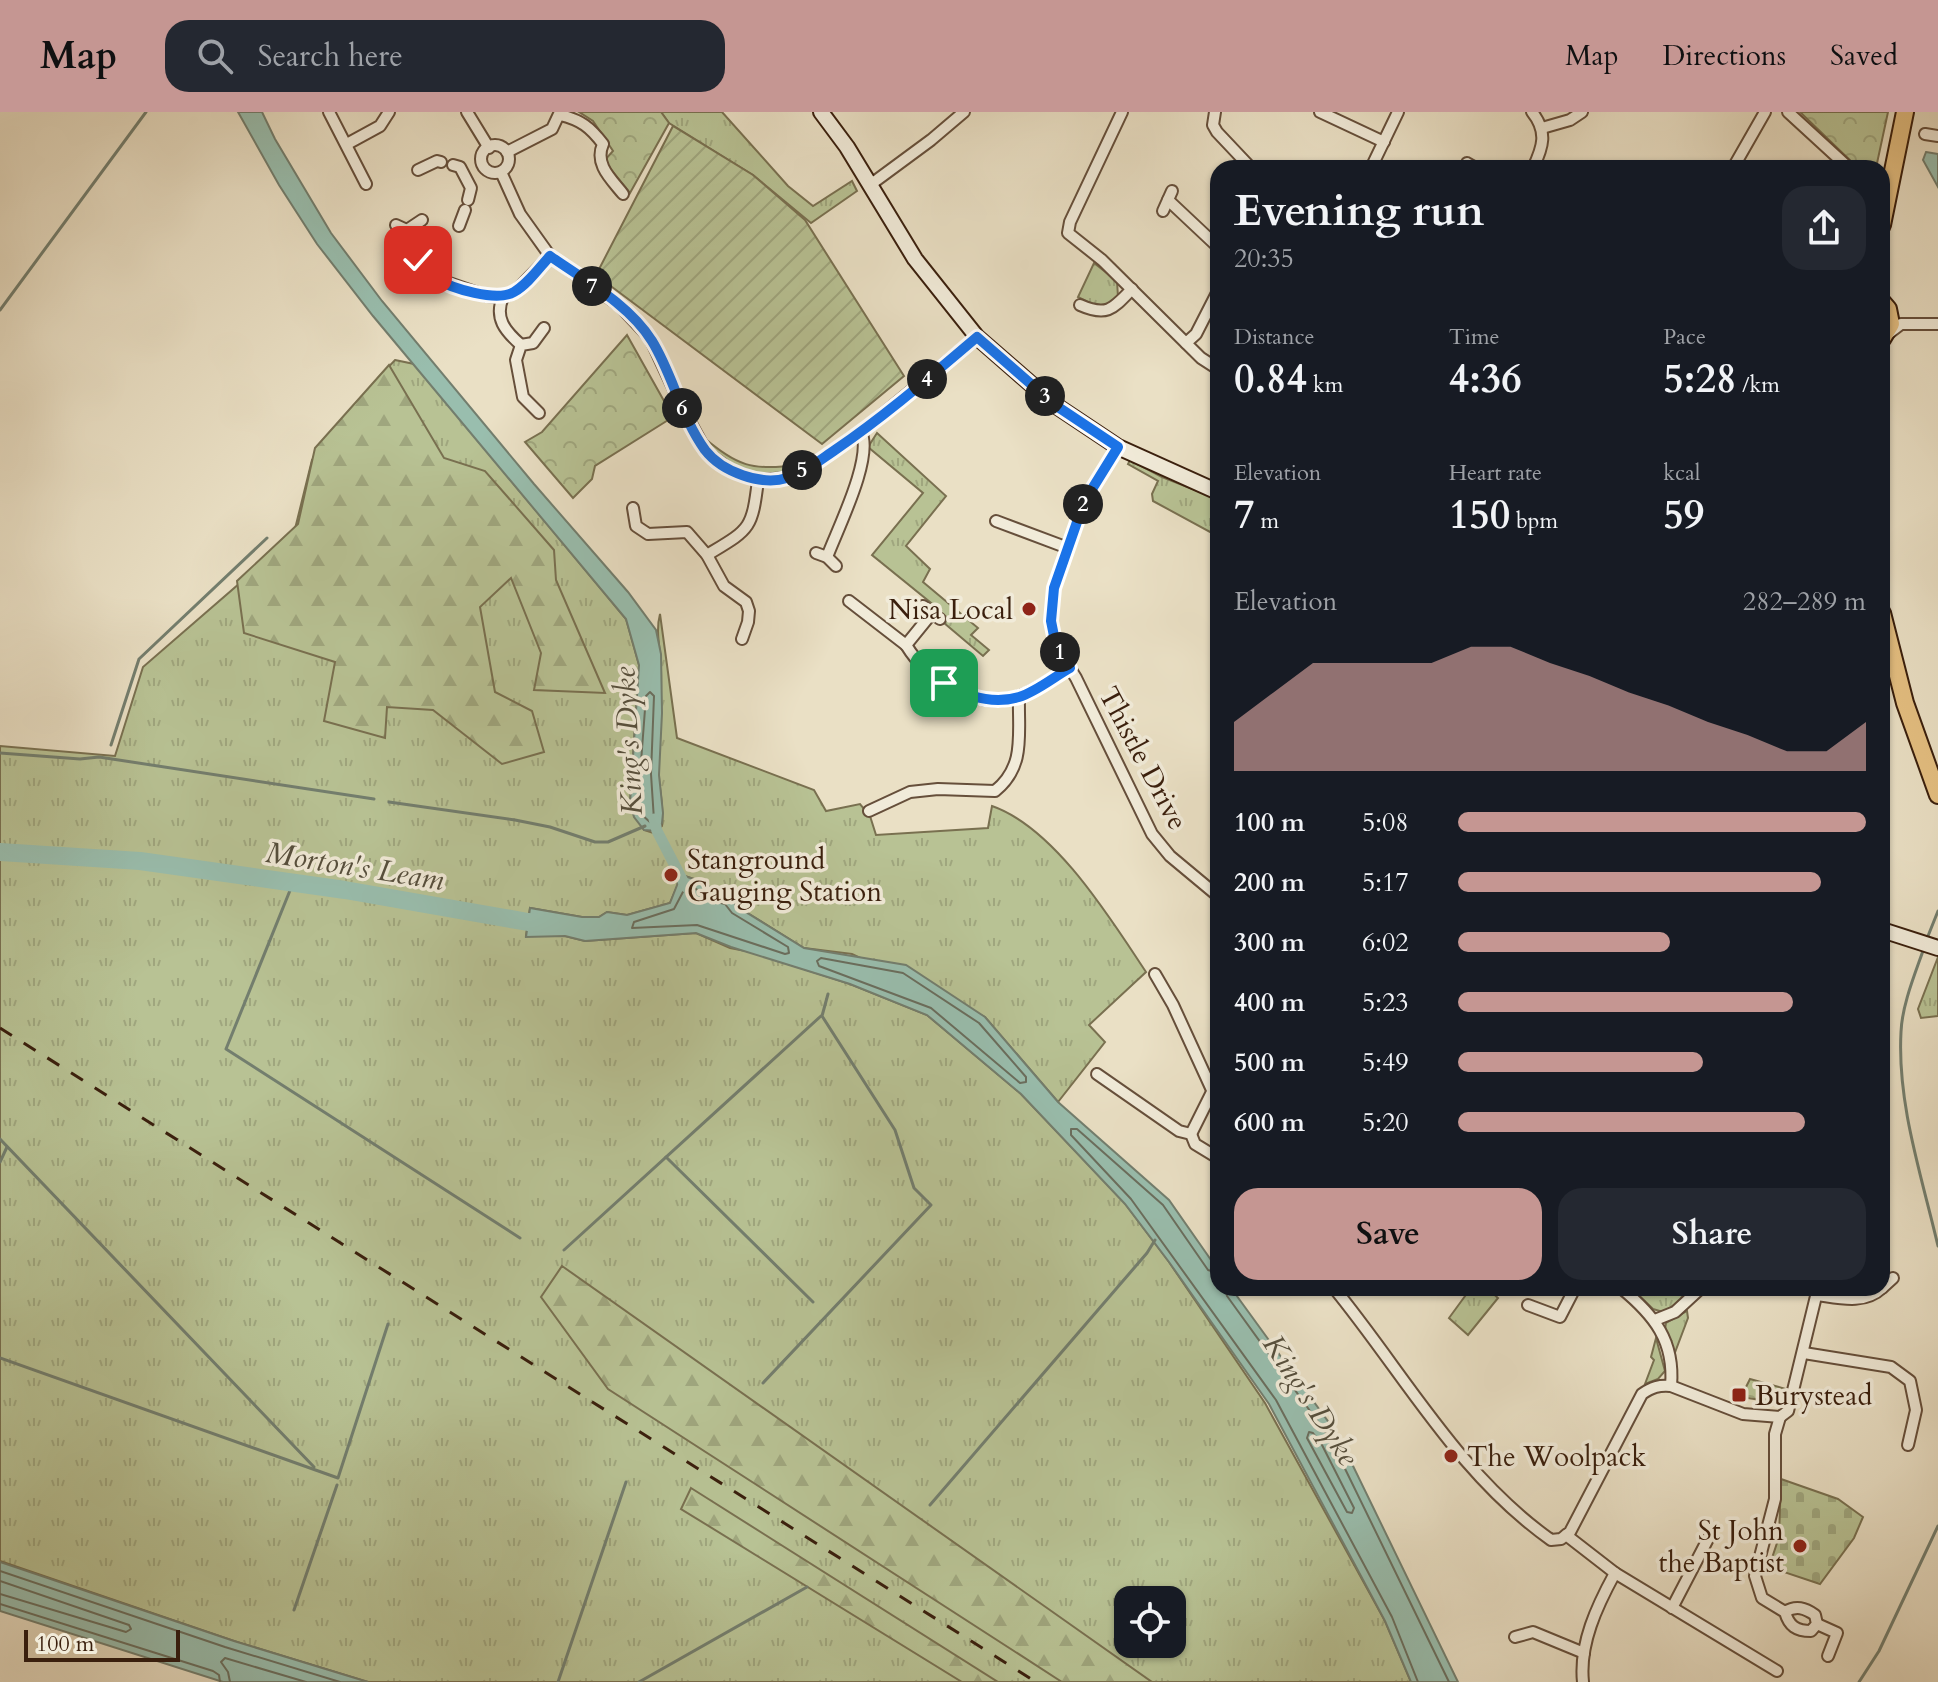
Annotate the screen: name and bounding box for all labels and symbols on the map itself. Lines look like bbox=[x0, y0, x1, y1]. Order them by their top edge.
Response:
pin bbox=[384, 226, 452, 294]
pin: 7 bbox=[572, 266, 612, 306]
pin: 4 bbox=[907, 359, 947, 399]
pin: 3 bbox=[1025, 376, 1065, 416]
pin: 6 bbox=[662, 388, 702, 428]
pin: 5 bbox=[782, 450, 822, 490]
pin: 2 bbox=[1063, 484, 1103, 524]
place label: Nisa Local bbox=[888, 591, 1013, 629]
marker: Nisa Local bbox=[1020, 600, 1038, 618]
pin: 1 bbox=[1040, 632, 1080, 672]
pin bbox=[910, 649, 978, 717]
water label: King's Dyke bbox=[604, 665, 653, 816]
street label: Thistle Drive bbox=[1089, 680, 1197, 837]
water label: Morton's Leam bbox=[263, 832, 447, 901]
place label: Stanground Gauging Station bbox=[687, 841, 882, 911]
marker: Stanground Gauging Station bbox=[662, 866, 680, 884]
water label: King's Dyke bbox=[1253, 1327, 1369, 1474]
place label: Burystead bbox=[1755, 1377, 1872, 1415]
marker: Burystead bbox=[1730, 1386, 1748, 1404]
place label: The Woolpack bbox=[1467, 1438, 1646, 1476]
marker: The Woolpack bbox=[1442, 1447, 1460, 1465]
place label: St John the Baptist bbox=[1659, 1512, 1784, 1582]
marker: St John the Baptist bbox=[1791, 1537, 1809, 1555]
scale bar bbox=[24, 1626, 180, 1662]

